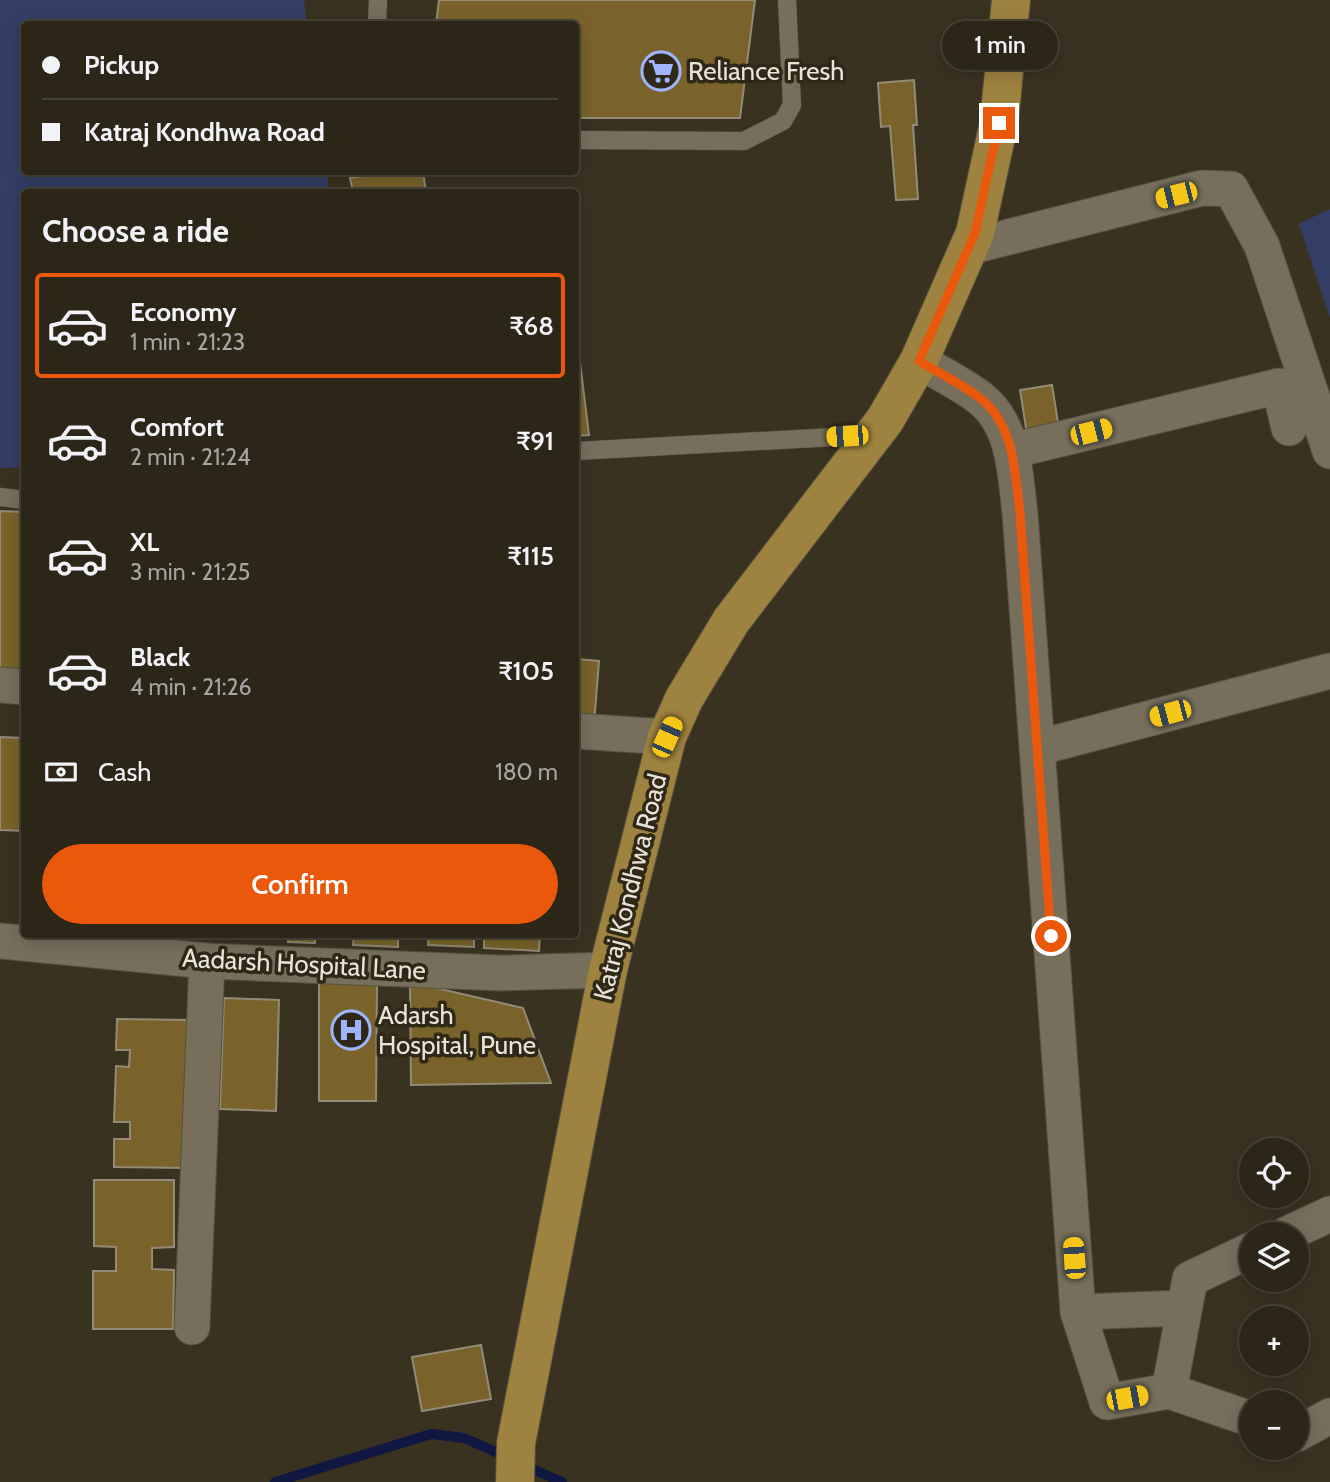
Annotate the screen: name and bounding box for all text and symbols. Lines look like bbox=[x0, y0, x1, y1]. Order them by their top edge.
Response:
callout: 1 min bbox=[941, 22, 1057, 71]
text: 1 min bbox=[974, 31, 1026, 59]
text: Pickup bbox=[84, 49, 159, 81]
supermarket icon: Reliance Fresh bbox=[640, 50, 682, 92]
place label: Reliance Fresh bbox=[688, 55, 844, 87]
route end bbox=[983, 107, 1015, 139]
text: Katraj Kondhwa Road bbox=[84, 116, 325, 148]
car bbox=[1154, 180, 1199, 210]
text: Choose a ride bbox=[42, 211, 229, 250]
icon: car bbox=[46, 294, 109, 357]
text: Economy bbox=[130, 296, 236, 328]
text: ₹68 bbox=[510, 310, 554, 342]
text: 1 min · 21:23 bbox=[130, 328, 245, 356]
icon: car bbox=[46, 409, 109, 472]
text: Comfort bbox=[130, 411, 224, 443]
car bbox=[1069, 417, 1114, 447]
car bbox=[826, 424, 869, 448]
text: ₹91 bbox=[516, 425, 554, 457]
text: 2 min · 21:24 bbox=[130, 443, 251, 471]
icon: car bbox=[46, 524, 109, 587]
text: XL bbox=[130, 526, 159, 558]
text: ₹115 bbox=[508, 540, 554, 572]
text: 3 min · 21:25 bbox=[130, 558, 250, 586]
icon: car bbox=[46, 639, 109, 702]
text: Black bbox=[130, 641, 190, 673]
text: ₹105 bbox=[499, 655, 554, 687]
text: 4 min · 21:26 bbox=[130, 673, 252, 701]
car bbox=[1147, 697, 1194, 729]
car bbox=[649, 714, 686, 760]
icon: cash bbox=[42, 753, 80, 791]
text: Cash bbox=[98, 756, 151, 788]
text: 180 m bbox=[495, 758, 558, 786]
street label: Katraj Kondhwa Road bbox=[586, 771, 674, 1003]
button: Confirm bbox=[42, 844, 558, 924]
route start bbox=[1035, 920, 1067, 952]
street label: Aadarsh Hospital Lane bbox=[181, 942, 427, 986]
place label: Adarsh Hospital, Pune bbox=[378, 999, 536, 1061]
hospital icon: Adarsh Hospital, Pune bbox=[330, 1009, 372, 1051]
map controls bbox=[1239, 1138, 1309, 1460]
button: locate bbox=[1239, 1138, 1309, 1208]
button: layers bbox=[1239, 1222, 1309, 1292]
car bbox=[1063, 1236, 1086, 1280]
button: + bbox=[1239, 1306, 1309, 1376]
car bbox=[1105, 1384, 1150, 1412]
button: − bbox=[1239, 1390, 1309, 1460]

